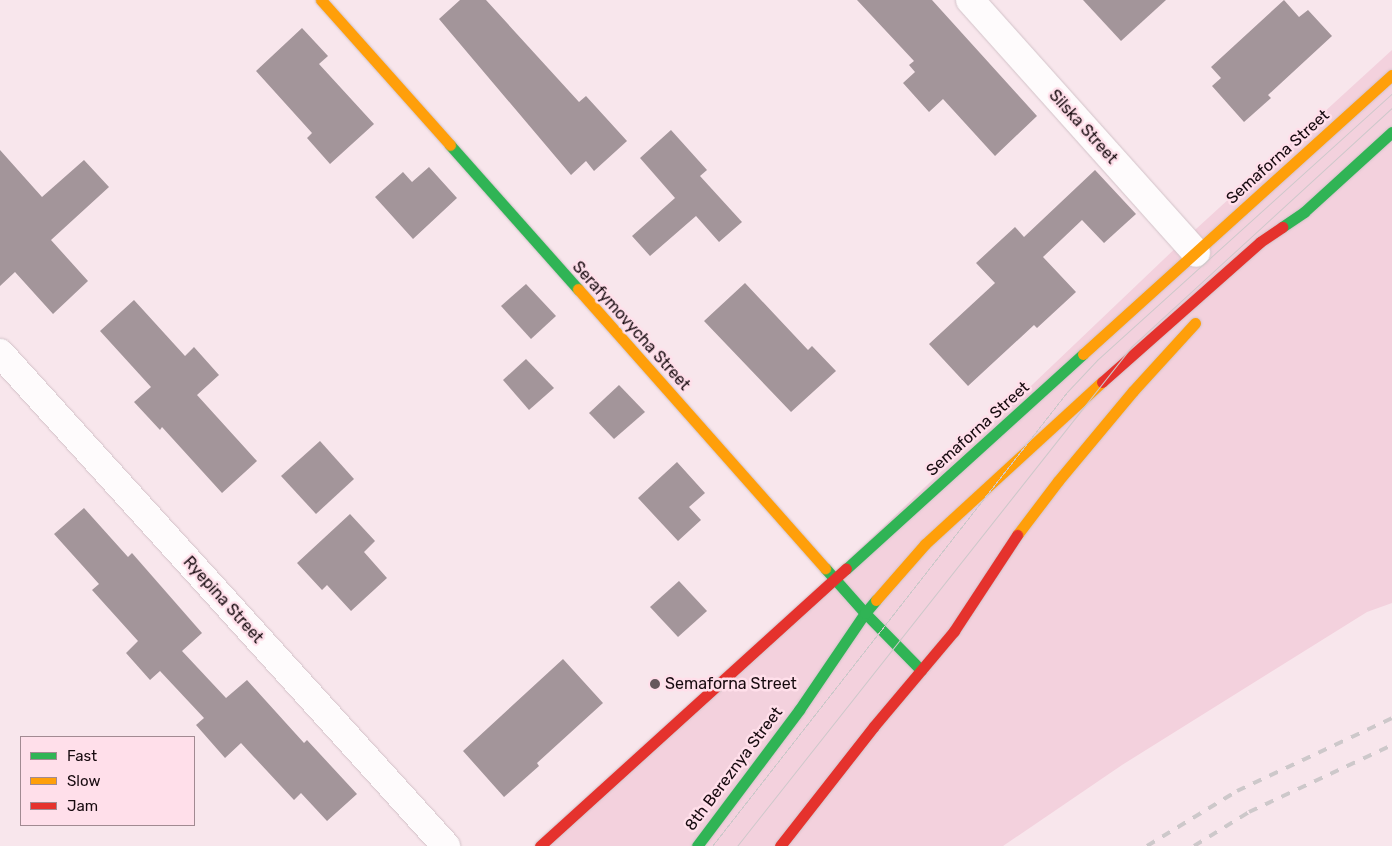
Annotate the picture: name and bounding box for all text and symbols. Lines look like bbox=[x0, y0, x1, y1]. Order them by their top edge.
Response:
street label: Silska Street bbox=[1045, 86, 1121, 168]
street label: Semaforna Street bbox=[1223, 106, 1333, 208]
street label: Serafymovycha Street bbox=[568, 258, 694, 394]
street label: Semaforna Street bbox=[923, 378, 1033, 480]
street label: Ryepina Street bbox=[179, 553, 267, 647]
place label: Semaforna Street bbox=[665, 674, 797, 694]
marker: Semaforna Street bbox=[649, 678, 661, 690]
street label: 8th Bereznya Street bbox=[681, 703, 787, 835]
legend bbox=[20, 736, 195, 826]
text: Fast bbox=[67, 747, 97, 765]
text: Slow bbox=[67, 772, 100, 790]
text: Jam bbox=[67, 797, 98, 815]

